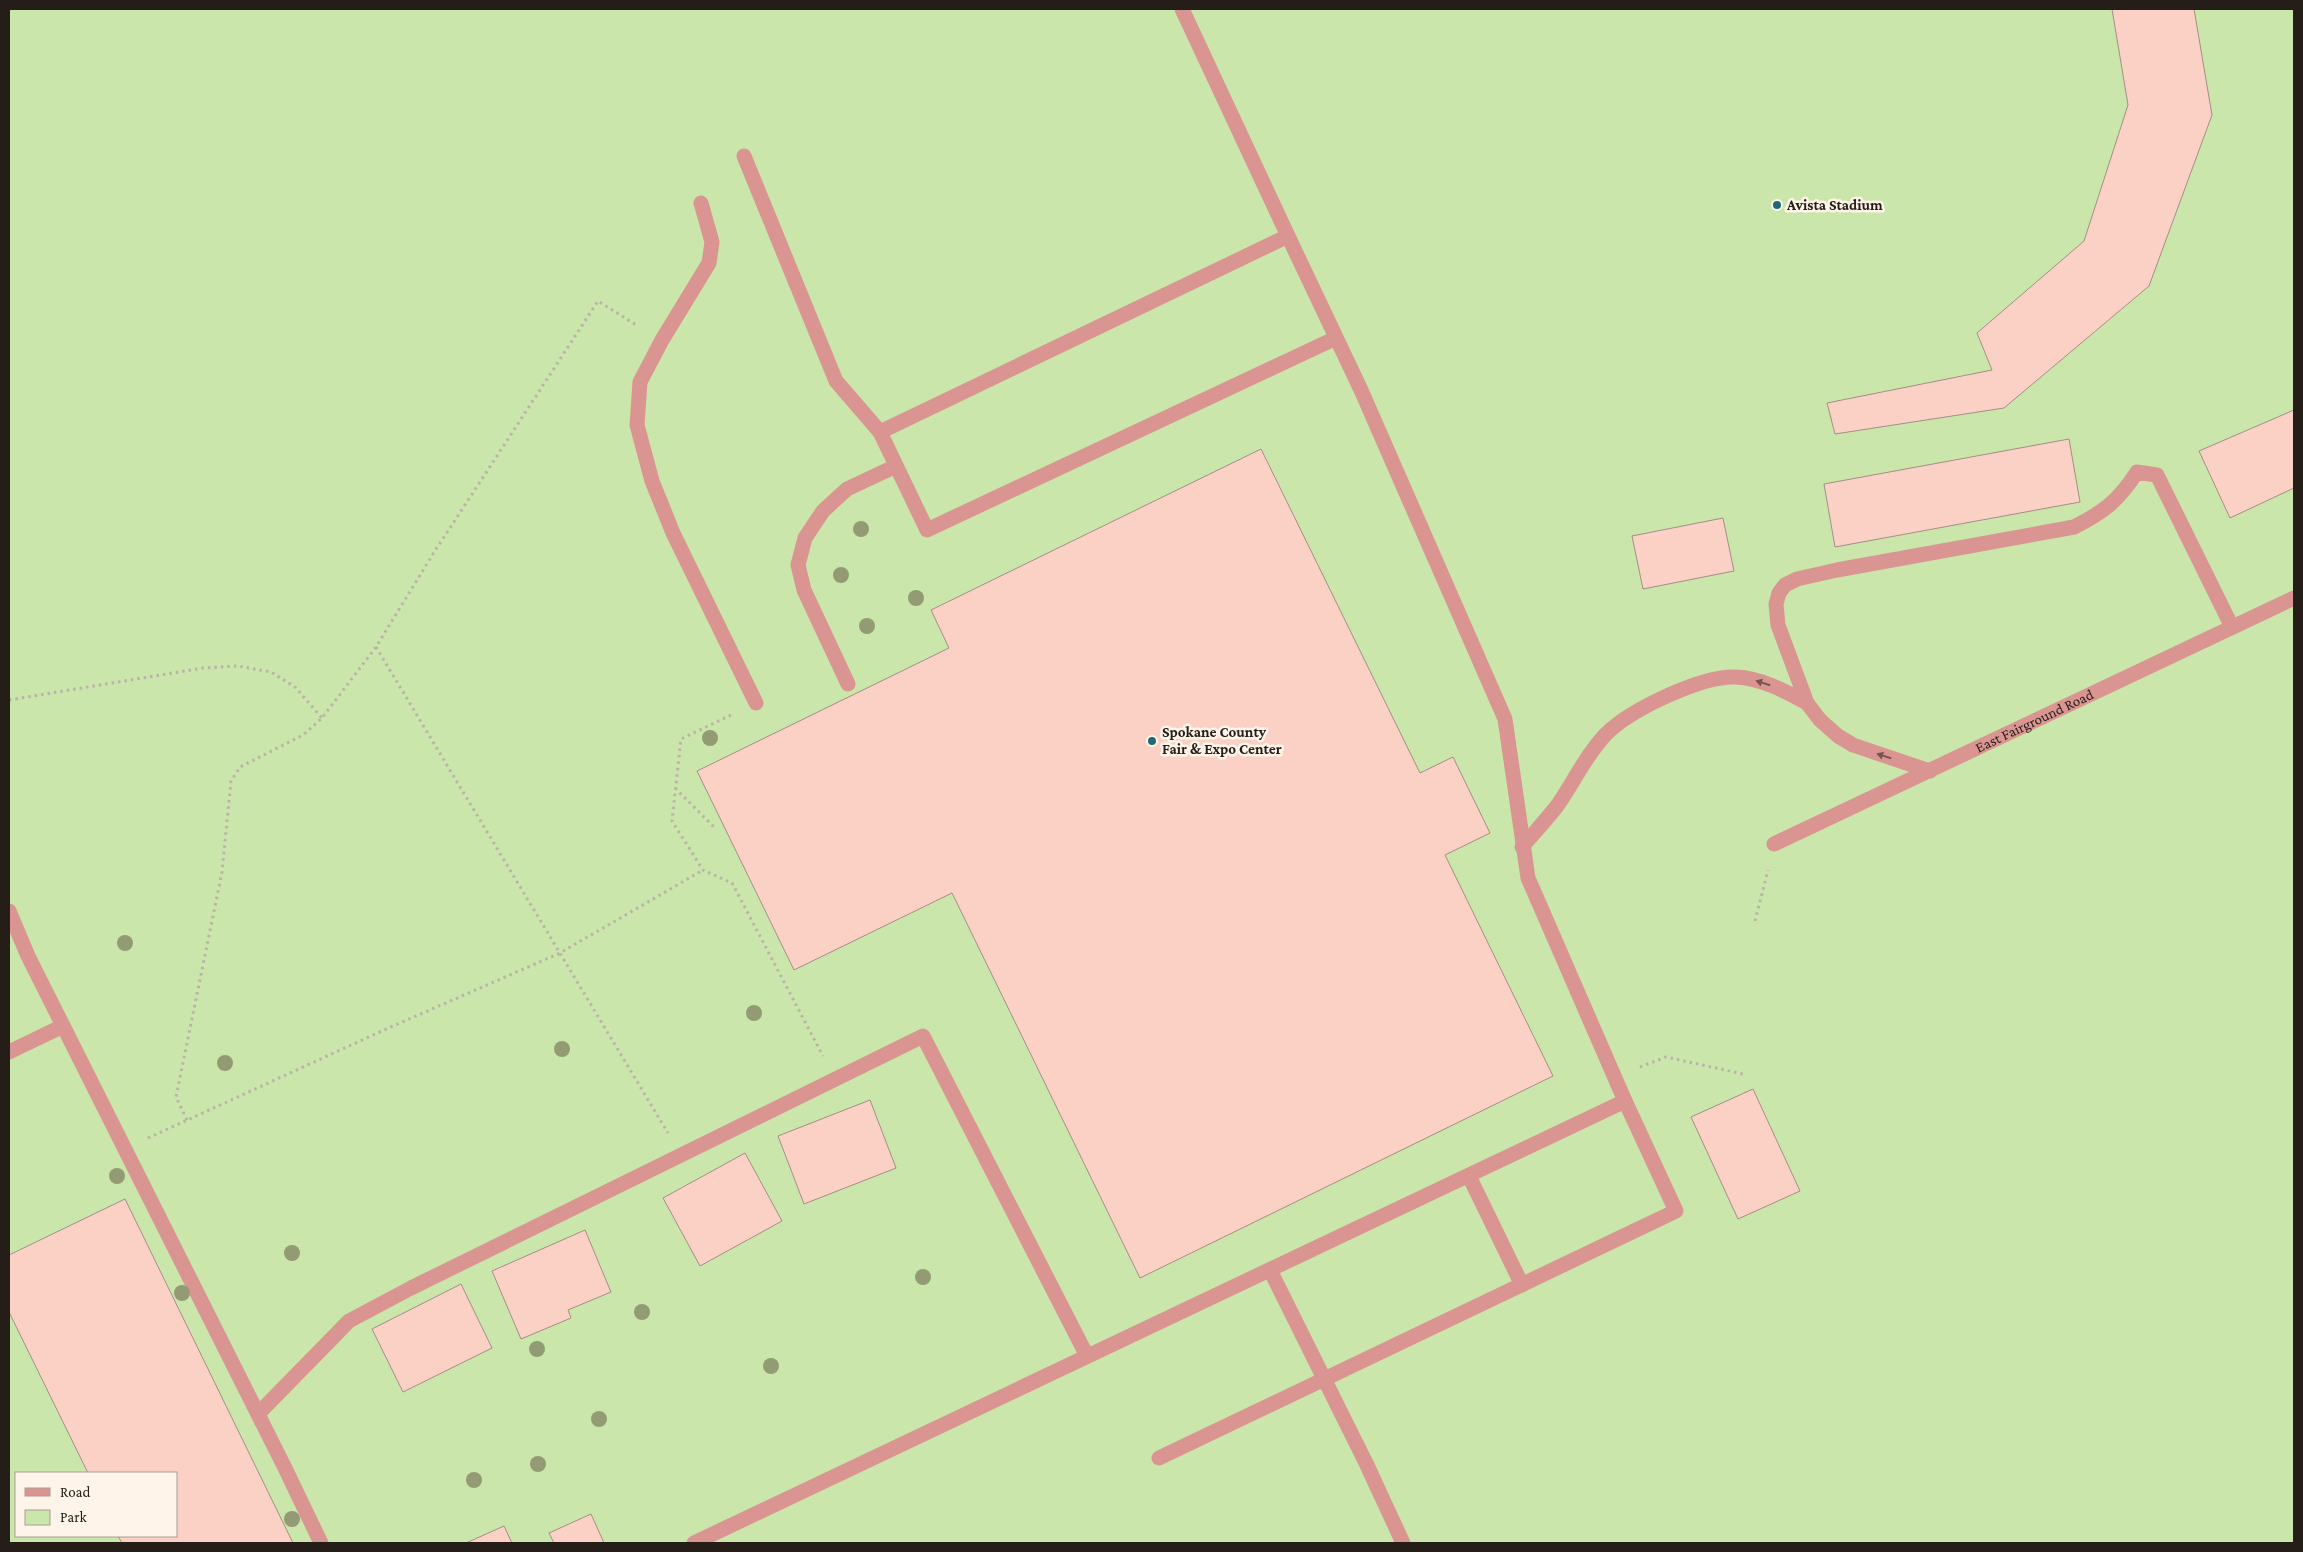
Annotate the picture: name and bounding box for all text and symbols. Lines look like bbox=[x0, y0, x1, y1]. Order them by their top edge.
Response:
place label: Avista Stadium bbox=[1786, 197, 1883, 213]
marker: Avista Stadium bbox=[1771, 199, 1783, 211]
one-way arrow bbox=[1755, 679, 1770, 687]
street label: East Fairground Road bbox=[1973, 686, 2096, 756]
place label: Spokane County Fair & Expo Center bbox=[1162, 724, 1282, 757]
marker: Spokane County Fair & Expo Center bbox=[1146, 735, 1158, 747]
one-way arrow bbox=[1876, 752, 1891, 760]
legend bbox=[15, 1472, 178, 1537]
text: Road bbox=[60, 1484, 91, 1500]
text: Park bbox=[60, 1509, 87, 1525]

